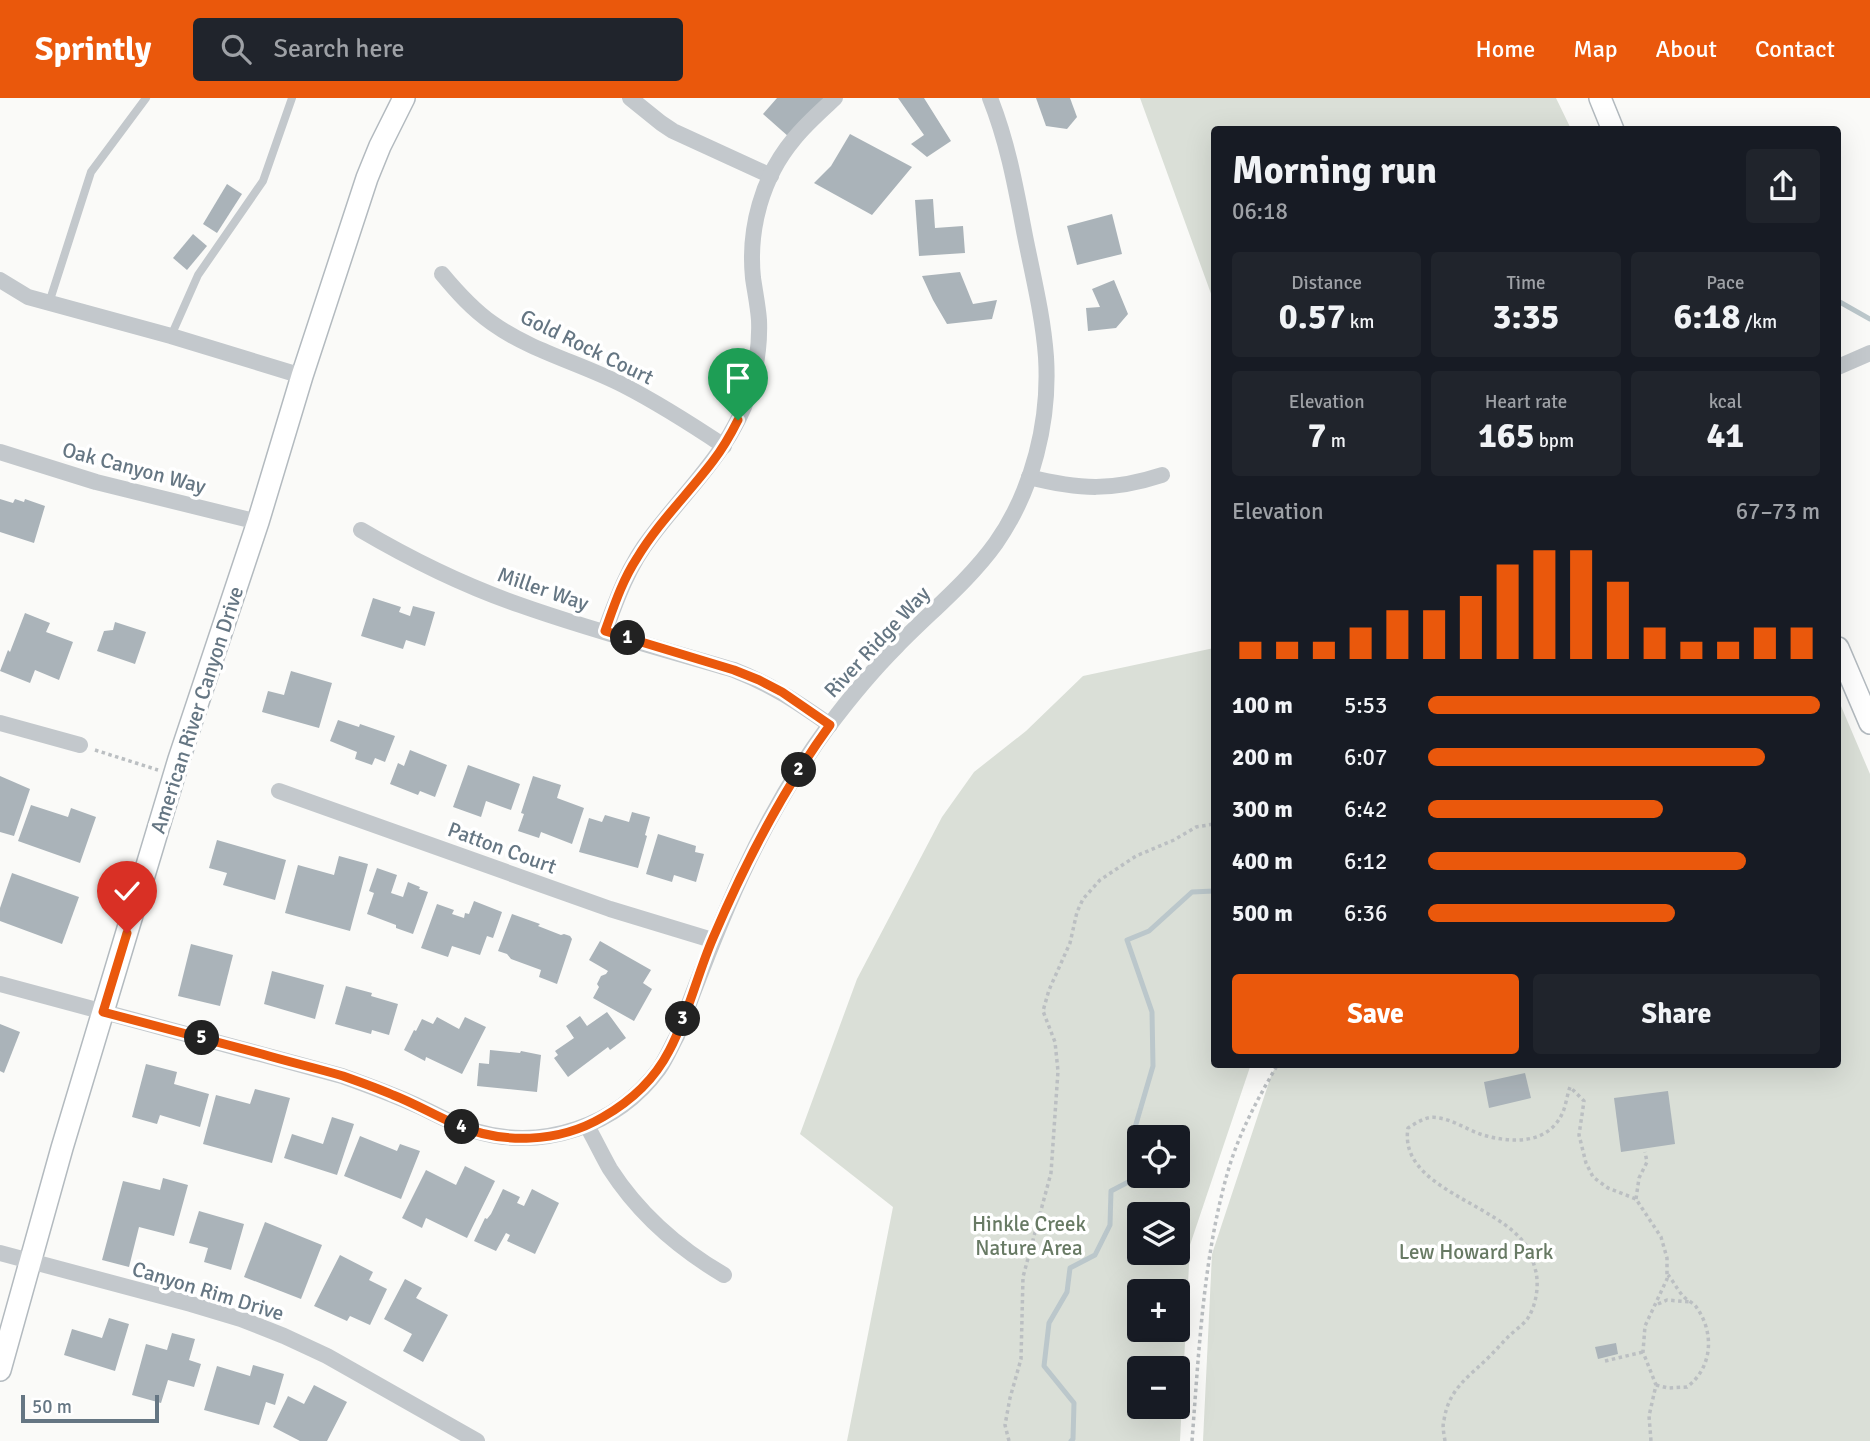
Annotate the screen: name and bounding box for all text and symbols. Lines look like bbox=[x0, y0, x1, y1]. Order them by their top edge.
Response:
search box bbox=[193, 18, 683, 81]
text: Sprintly bbox=[35, 29, 151, 70]
icon: search bbox=[217, 30, 255, 68]
text: Search here bbox=[273, 33, 405, 65]
text: Home bbox=[1475, 34, 1535, 64]
text: Map bbox=[1573, 34, 1618, 64]
text: About bbox=[1656, 34, 1717, 64]
text: Contact bbox=[1755, 34, 1835, 64]
text: Morning run bbox=[1232, 147, 1437, 194]
button: share bbox=[1746, 149, 1820, 223]
text: 06:18 bbox=[1232, 197, 1288, 226]
text: Distance bbox=[1291, 271, 1362, 295]
text: Time bbox=[1506, 271, 1546, 295]
text: Pace bbox=[1706, 271, 1744, 295]
text: 0.57 bbox=[1279, 295, 1346, 338]
text: 3:35 bbox=[1492, 295, 1560, 338]
text: 6:18 bbox=[1673, 295, 1740, 338]
street label: Gold Rock Court bbox=[516, 304, 658, 390]
text: km bbox=[1346, 310, 1374, 334]
text: /km bbox=[1740, 310, 1777, 334]
pin bbox=[708, 348, 768, 420]
icon: arrive bbox=[719, 359, 757, 397]
text: Elevation bbox=[1289, 390, 1365, 414]
text: Heart rate bbox=[1485, 390, 1567, 414]
text: kcal bbox=[1709, 390, 1742, 414]
text: 7 bbox=[1308, 414, 1326, 457]
text: 165 bbox=[1478, 414, 1535, 457]
text: 41 bbox=[1706, 414, 1744, 457]
text: m bbox=[1326, 429, 1346, 453]
text: bpm bbox=[1535, 429, 1574, 453]
street label: Oak Canyon Way bbox=[59, 436, 209, 500]
text: Elevation bbox=[1232, 497, 1324, 526]
text: 67–73 m bbox=[1736, 497, 1820, 526]
street label: Miller Way bbox=[494, 561, 592, 617]
street label: River Ridge Way bbox=[819, 581, 935, 703]
street label: American River Canyon Drive bbox=[145, 583, 249, 837]
pin: 1 bbox=[610, 620, 646, 656]
text: 1 bbox=[622, 625, 633, 649]
text: 100 m bbox=[1232, 691, 1293, 720]
text: 5:53 bbox=[1344, 691, 1387, 720]
text: 200 m bbox=[1232, 743, 1293, 772]
text: 6:07 bbox=[1344, 743, 1387, 772]
pin: 2 bbox=[782, 752, 816, 788]
text: 2 bbox=[793, 757, 804, 781]
text: 300 m bbox=[1232, 795, 1293, 824]
text: 6:42 bbox=[1344, 795, 1387, 824]
street label: Patton Court bbox=[444, 816, 560, 880]
text: 400 m bbox=[1232, 847, 1293, 876]
text: 6:12 bbox=[1344, 847, 1387, 876]
pin bbox=[97, 861, 157, 933]
icon: check bbox=[108, 872, 146, 910]
text: 500 m bbox=[1232, 899, 1293, 928]
text: 6:36 bbox=[1344, 899, 1387, 928]
button: Save bbox=[1232, 974, 1519, 1054]
button: Share bbox=[1533, 974, 1820, 1054]
pin: 3 bbox=[666, 1002, 700, 1037]
text: 3 bbox=[677, 1006, 688, 1030]
pin: 5 bbox=[184, 1020, 220, 1056]
text: 5 bbox=[196, 1025, 207, 1049]
pin: 4 bbox=[444, 1110, 480, 1144]
text: 4 bbox=[456, 1114, 467, 1138]
map controls bbox=[1127, 1125, 1190, 1419]
button: locate bbox=[1127, 1125, 1190, 1188]
button: layers bbox=[1127, 1202, 1190, 1265]
park label: Hinkle Creek Nature Area bbox=[972, 1211, 1087, 1261]
park label: Lew Howard Park bbox=[1399, 1239, 1554, 1265]
street label: Canyon Rim Drive bbox=[129, 1256, 287, 1326]
button: + bbox=[1127, 1279, 1190, 1342]
button: − bbox=[1127, 1356, 1190, 1419]
scale bar bbox=[21, 1392, 159, 1424]
text: 50 m bbox=[32, 1395, 72, 1419]

